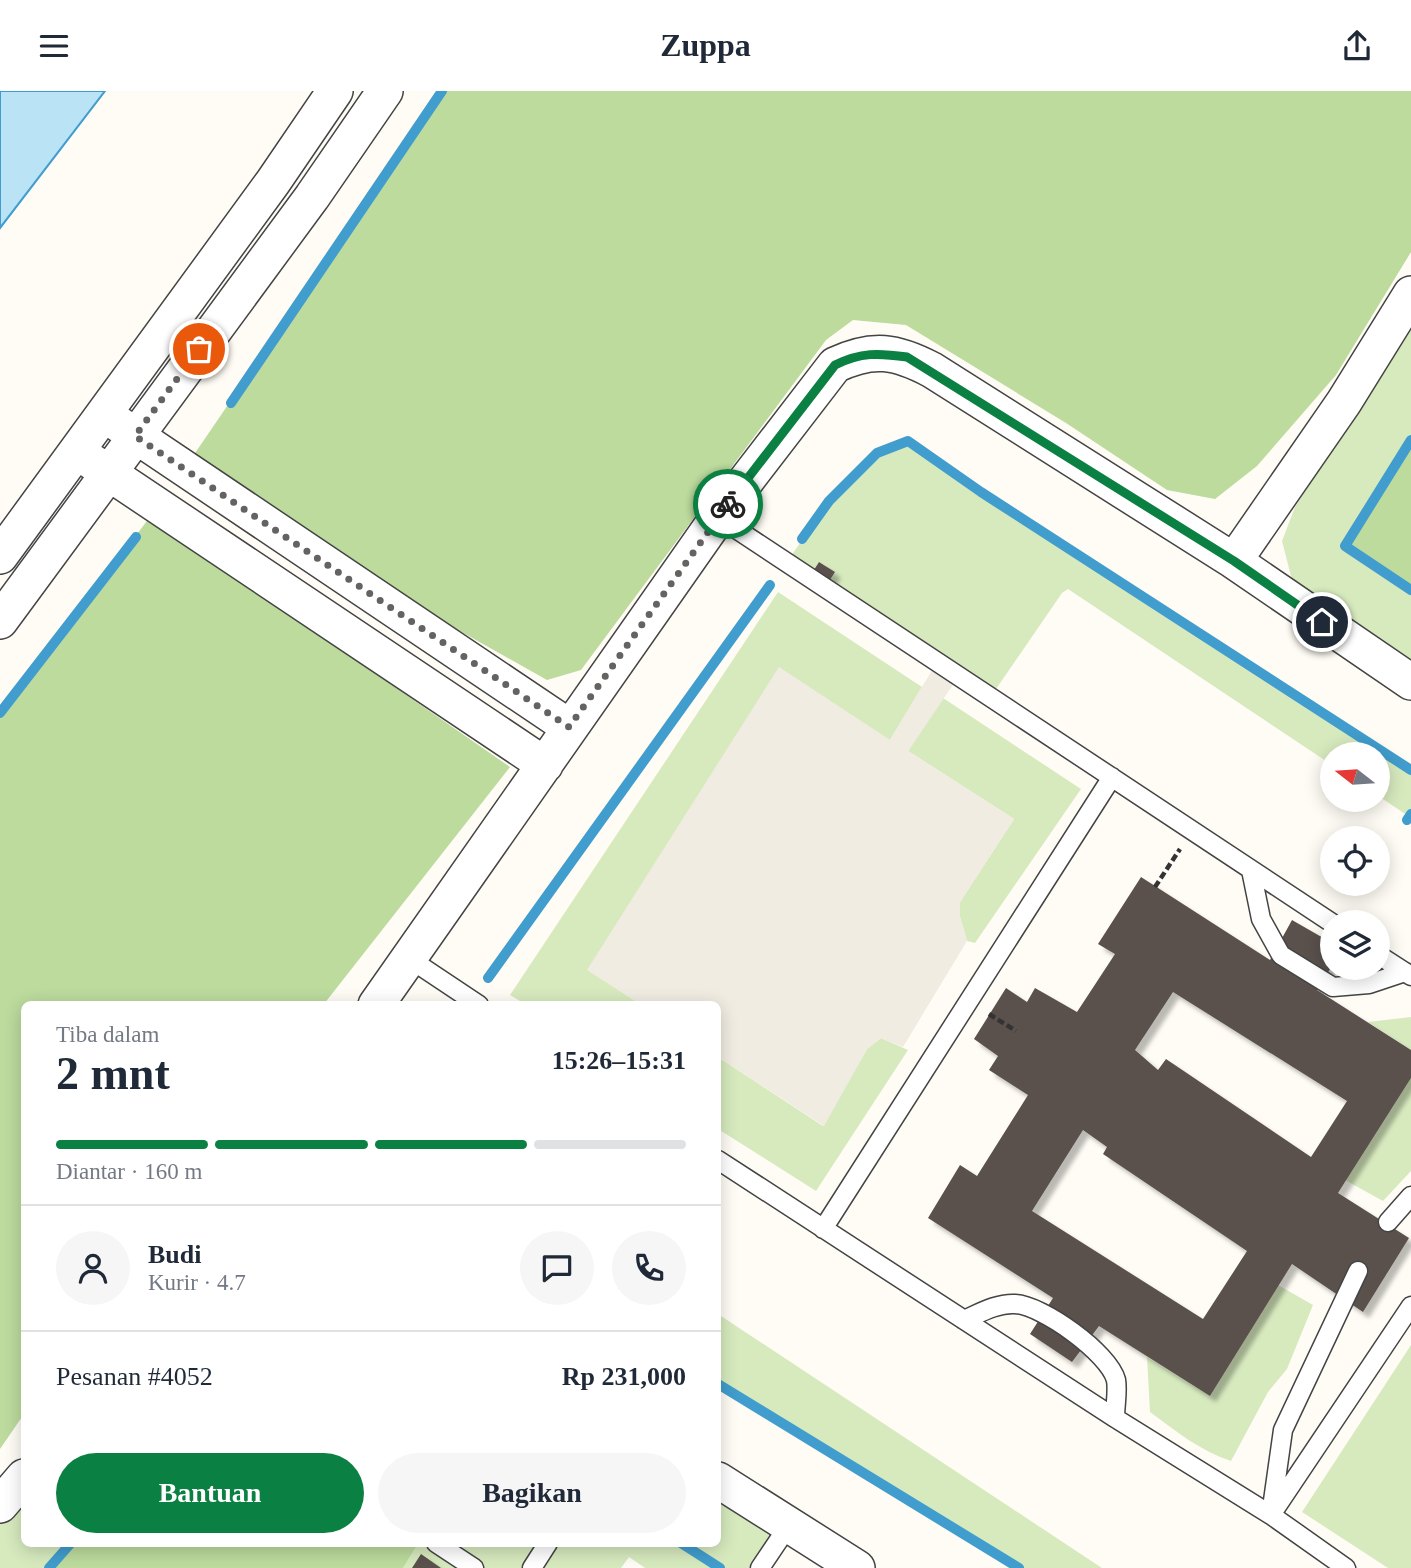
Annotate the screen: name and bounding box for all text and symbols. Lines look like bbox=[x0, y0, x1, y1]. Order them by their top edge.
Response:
icon: menu bbox=[35, 27, 73, 65]
text: Zuppa bbox=[660, 27, 751, 63]
icon: share bbox=[1338, 27, 1376, 65]
pin bbox=[169, 319, 229, 379]
icon: bag bbox=[180, 330, 218, 368]
courier bbox=[693, 469, 763, 539]
icon: bike bbox=[709, 485, 747, 523]
pin bbox=[1292, 592, 1352, 652]
icon: home bbox=[1303, 603, 1341, 641]
north arrow bbox=[1320, 742, 1390, 812]
map controls bbox=[1320, 742, 1390, 980]
button: locate bbox=[1320, 826, 1390, 896]
button: layers bbox=[1320, 910, 1390, 980]
text: Tiba dalam bbox=[56, 1022, 159, 1047]
text: 15:26–15:31 bbox=[552, 1046, 686, 1075]
text: 2 mnt bbox=[56, 1048, 170, 1099]
text: Diantar · 160 m bbox=[56, 1159, 202, 1184]
button: person bbox=[56, 1231, 130, 1305]
button: chat bbox=[520, 1231, 594, 1305]
button: phone bbox=[612, 1231, 686, 1305]
text: Budi bbox=[148, 1240, 202, 1269]
text: Kurir · 4.7 bbox=[148, 1270, 246, 1295]
text: Pesanan #4052 bbox=[56, 1362, 213, 1391]
text: Rp 231,000 bbox=[562, 1362, 686, 1391]
button: Bantuan bbox=[56, 1453, 364, 1533]
button: Bagikan bbox=[378, 1453, 686, 1533]

